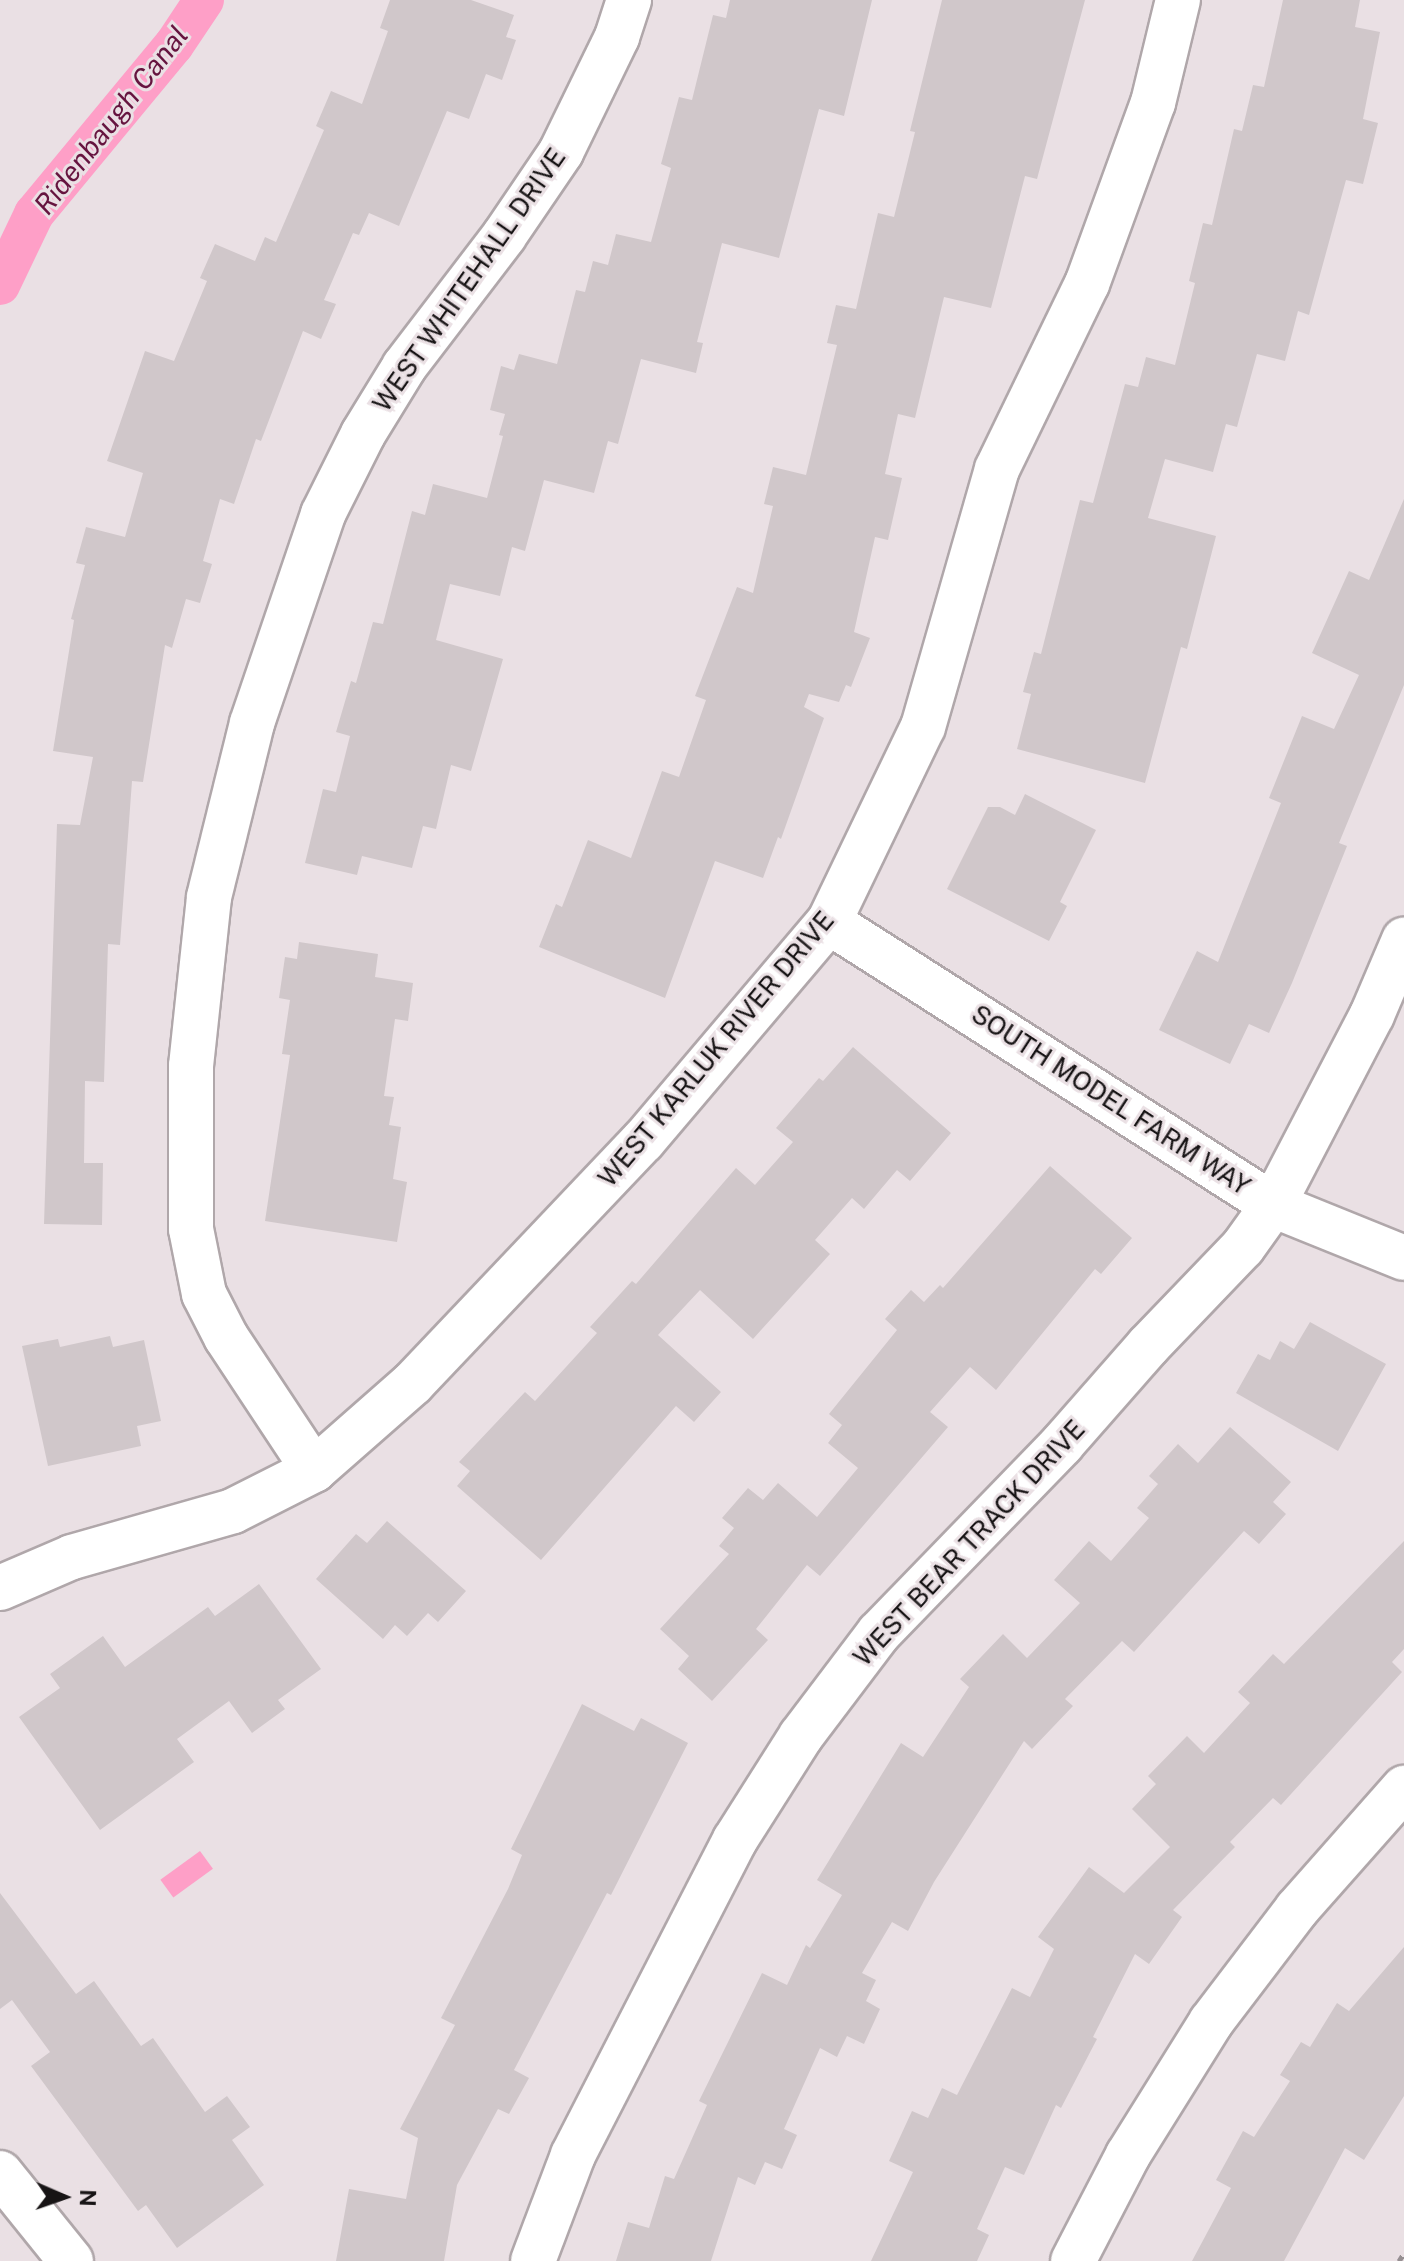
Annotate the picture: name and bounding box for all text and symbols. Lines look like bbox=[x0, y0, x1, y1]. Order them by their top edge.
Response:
water label: Ridenbaugh Canal bbox=[27, 19, 195, 221]
street label: WEST WHITEHALL DRIVE bbox=[366, 142, 572, 418]
street label: WEST KARLUK RIVER DRIVE bbox=[592, 905, 840, 1193]
street label: SOUTH MODEL FARM WAY bbox=[966, 998, 1256, 1202]
street label: WEST BEAR TRACK DRIVE bbox=[847, 1414, 1091, 1672]
north arrow bbox=[24, 2157, 104, 2237]
text: N bbox=[75, 2189, 101, 2207]

